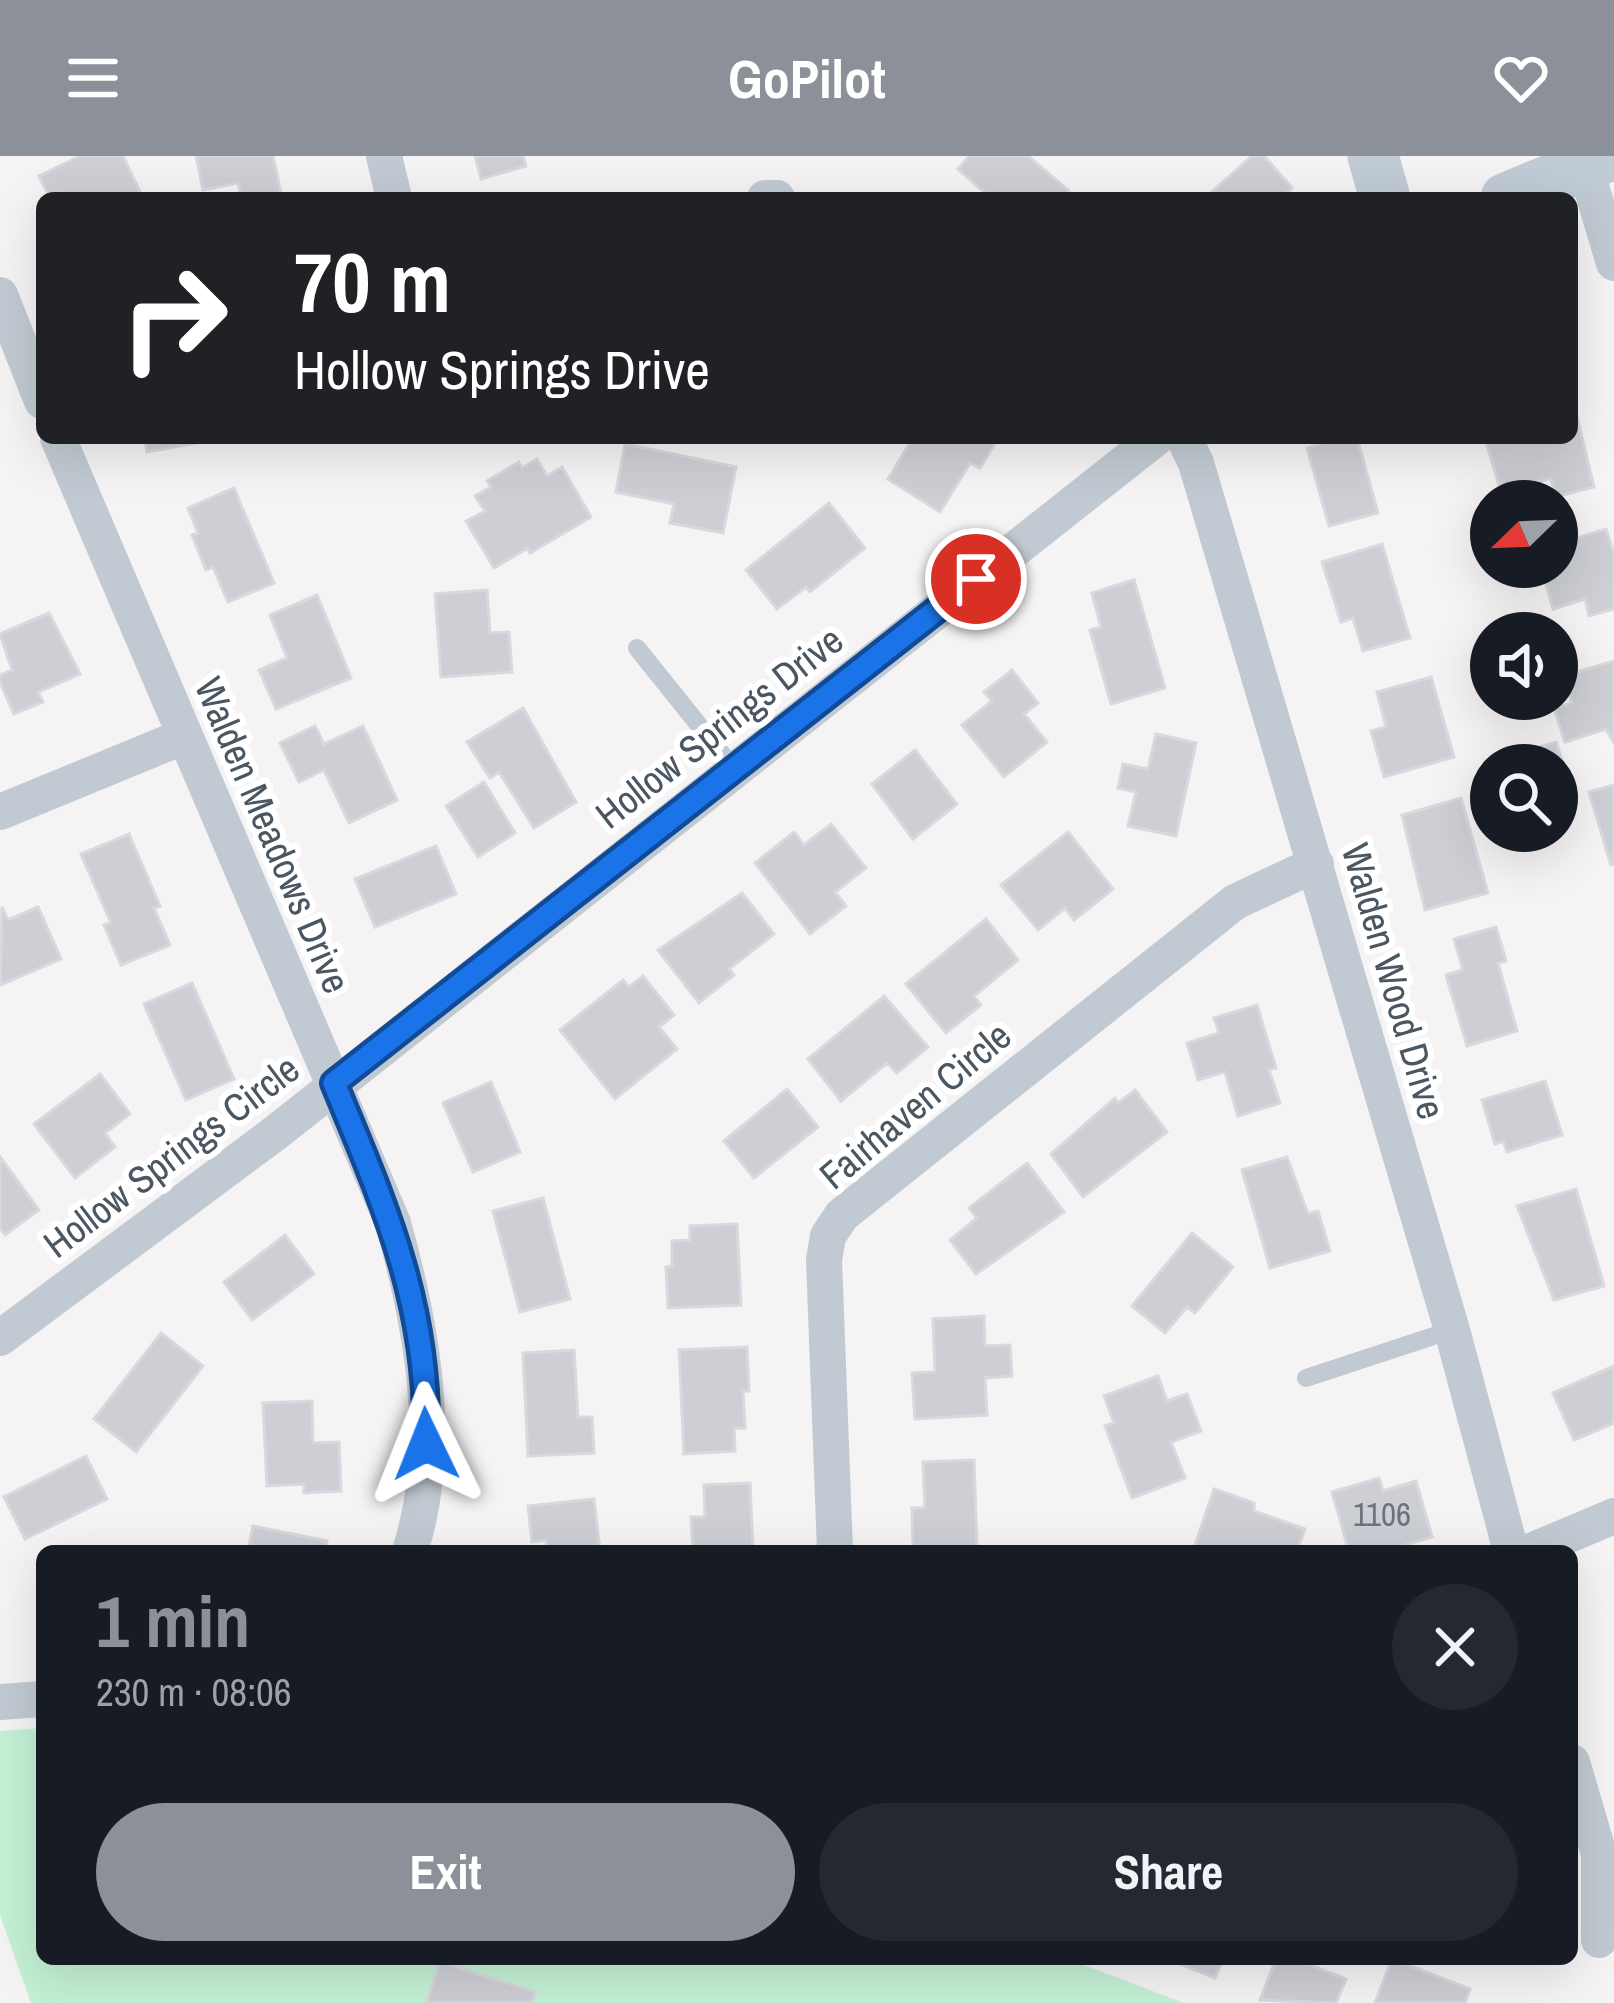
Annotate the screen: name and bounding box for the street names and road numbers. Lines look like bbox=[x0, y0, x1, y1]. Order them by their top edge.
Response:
street label: Hollow Springs Drive bbox=[585, 614, 853, 840]
street label: Walden Meadows Drive bbox=[183, 669, 363, 1001]
street label: Walden Wood Drive bbox=[1330, 837, 1458, 1125]
street label: Fairhaven Circle bbox=[808, 1010, 1022, 1200]
street label: Hollow Springs Circle bbox=[33, 1043, 309, 1269]

